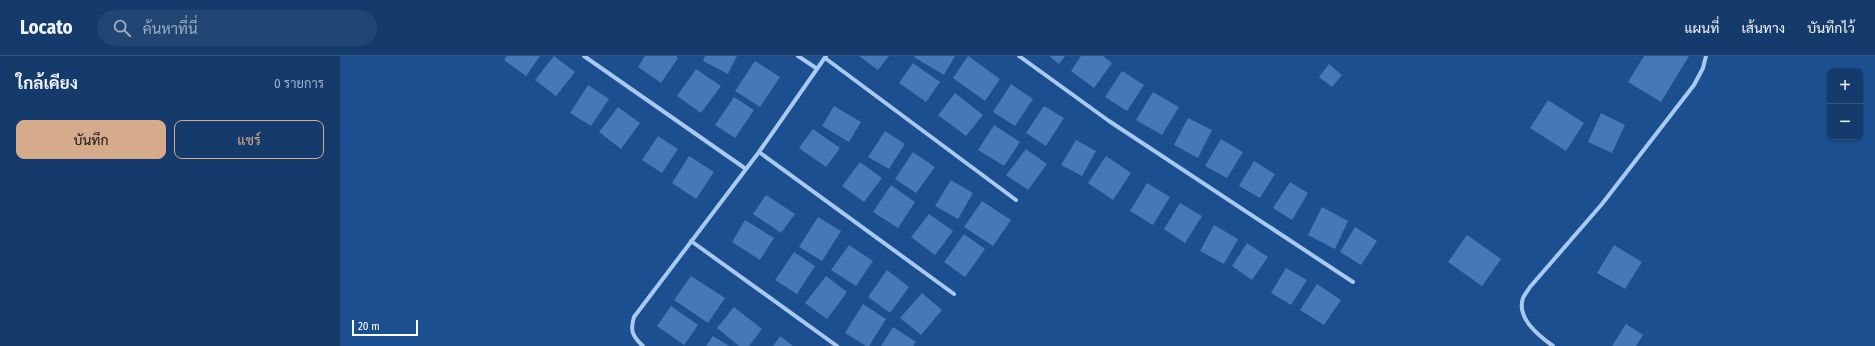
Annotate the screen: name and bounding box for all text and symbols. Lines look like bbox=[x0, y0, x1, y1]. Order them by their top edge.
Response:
search box bbox=[97, 10, 377, 46]
text: Locato bbox=[20, 16, 73, 39]
icon: search bbox=[111, 17, 133, 39]
text: ค้นหาที่นี่ bbox=[143, 20, 197, 38]
text: แผนที่ bbox=[1684, 20, 1719, 37]
text: เส้นทาง bbox=[1741, 20, 1785, 37]
text: บันทึกไว้ bbox=[1807, 20, 1855, 37]
map controls bbox=[1827, 68, 1863, 140]
button: + bbox=[1827, 68, 1863, 104]
text: ใกล้เคียง bbox=[16, 73, 78, 94]
text: 0 รายการ bbox=[274, 76, 324, 91]
button: − bbox=[1827, 104, 1863, 140]
button: บันทึก bbox=[16, 120, 166, 159]
button: แชร์ bbox=[174, 120, 324, 159]
scale bar bbox=[352, 318, 418, 337]
text: 20 m bbox=[358, 320, 380, 333]

